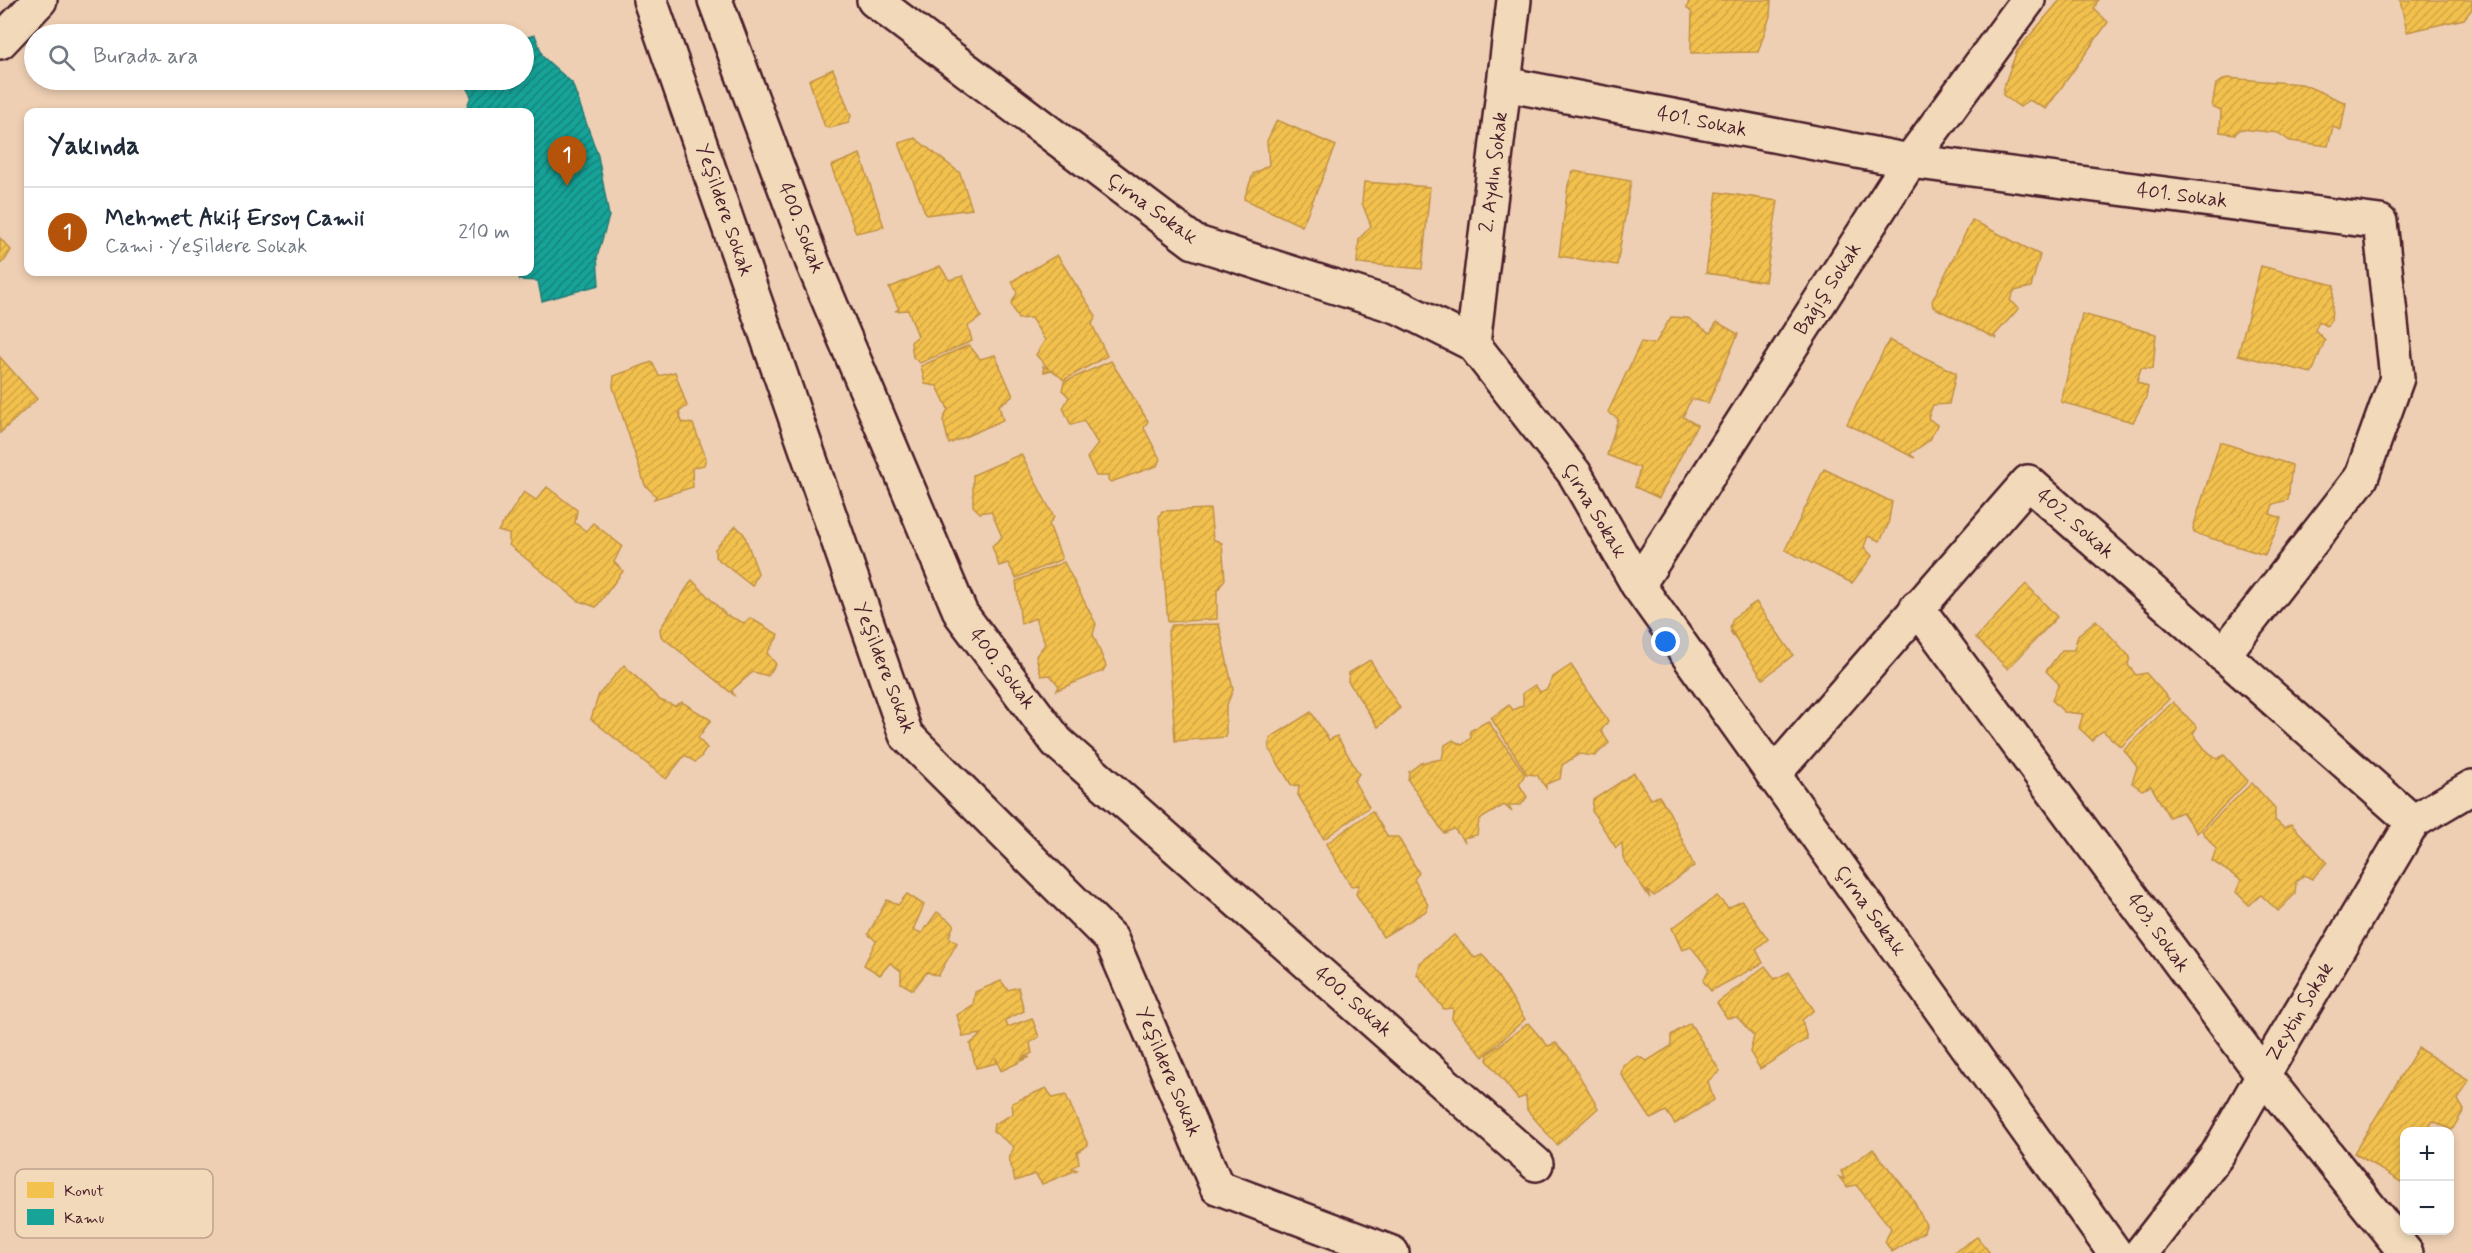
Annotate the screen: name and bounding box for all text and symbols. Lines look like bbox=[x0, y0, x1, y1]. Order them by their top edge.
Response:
search box bbox=[24, 24, 534, 90]
icon: search bbox=[45, 41, 78, 74]
text: Burada ara bbox=[93, 43, 198, 71]
street label: 401. Sokak bbox=[1655, 100, 1749, 144]
street label: 2. Aydın Sokak bbox=[1473, 110, 1515, 234]
text: Yakında bbox=[48, 130, 140, 164]
pin: 1 bbox=[548, 136, 586, 186]
street label: Yeşildere Sokak bbox=[689, 140, 759, 280]
street label: Çırna Sokak bbox=[1101, 167, 1203, 251]
street label: 401. Sokak bbox=[2135, 177, 2229, 215]
street label: 400. Sokak bbox=[771, 179, 831, 277]
text: Mehmet Akif Ersoy Camii bbox=[105, 205, 364, 233]
text: 1 bbox=[63, 219, 72, 246]
text: 210 m bbox=[458, 219, 510, 246]
text: Cami · Yeşildere Sokak bbox=[105, 233, 307, 260]
street label: Bağış Sokak bbox=[1788, 237, 1868, 341]
street label: Çırna Sokak bbox=[1555, 459, 1633, 563]
street label: 402. Sokak bbox=[2030, 483, 2120, 565]
street label: Yeşildere Sokak bbox=[847, 599, 921, 738]
street label: 400. Sokak bbox=[963, 623, 1041, 715]
your location bbox=[1651, 627, 1680, 656]
street label: Çırna Sokak bbox=[1828, 860, 1912, 962]
street label: 403. Sokak bbox=[2120, 888, 2196, 978]
street label: Zeytin Sokak bbox=[2260, 957, 2340, 1067]
street label: 400. Sokak bbox=[1308, 961, 1398, 1043]
street label: Yeşildere Sokak bbox=[1129, 1003, 1208, 1141]
map controls bbox=[2400, 1127, 2454, 1235]
button: + bbox=[2400, 1127, 2454, 1181]
legend bbox=[15, 1169, 213, 1238]
text: Konut bbox=[64, 1181, 105, 1202]
button: − bbox=[2400, 1181, 2454, 1235]
text: Kamu bbox=[64, 1208, 104, 1229]

